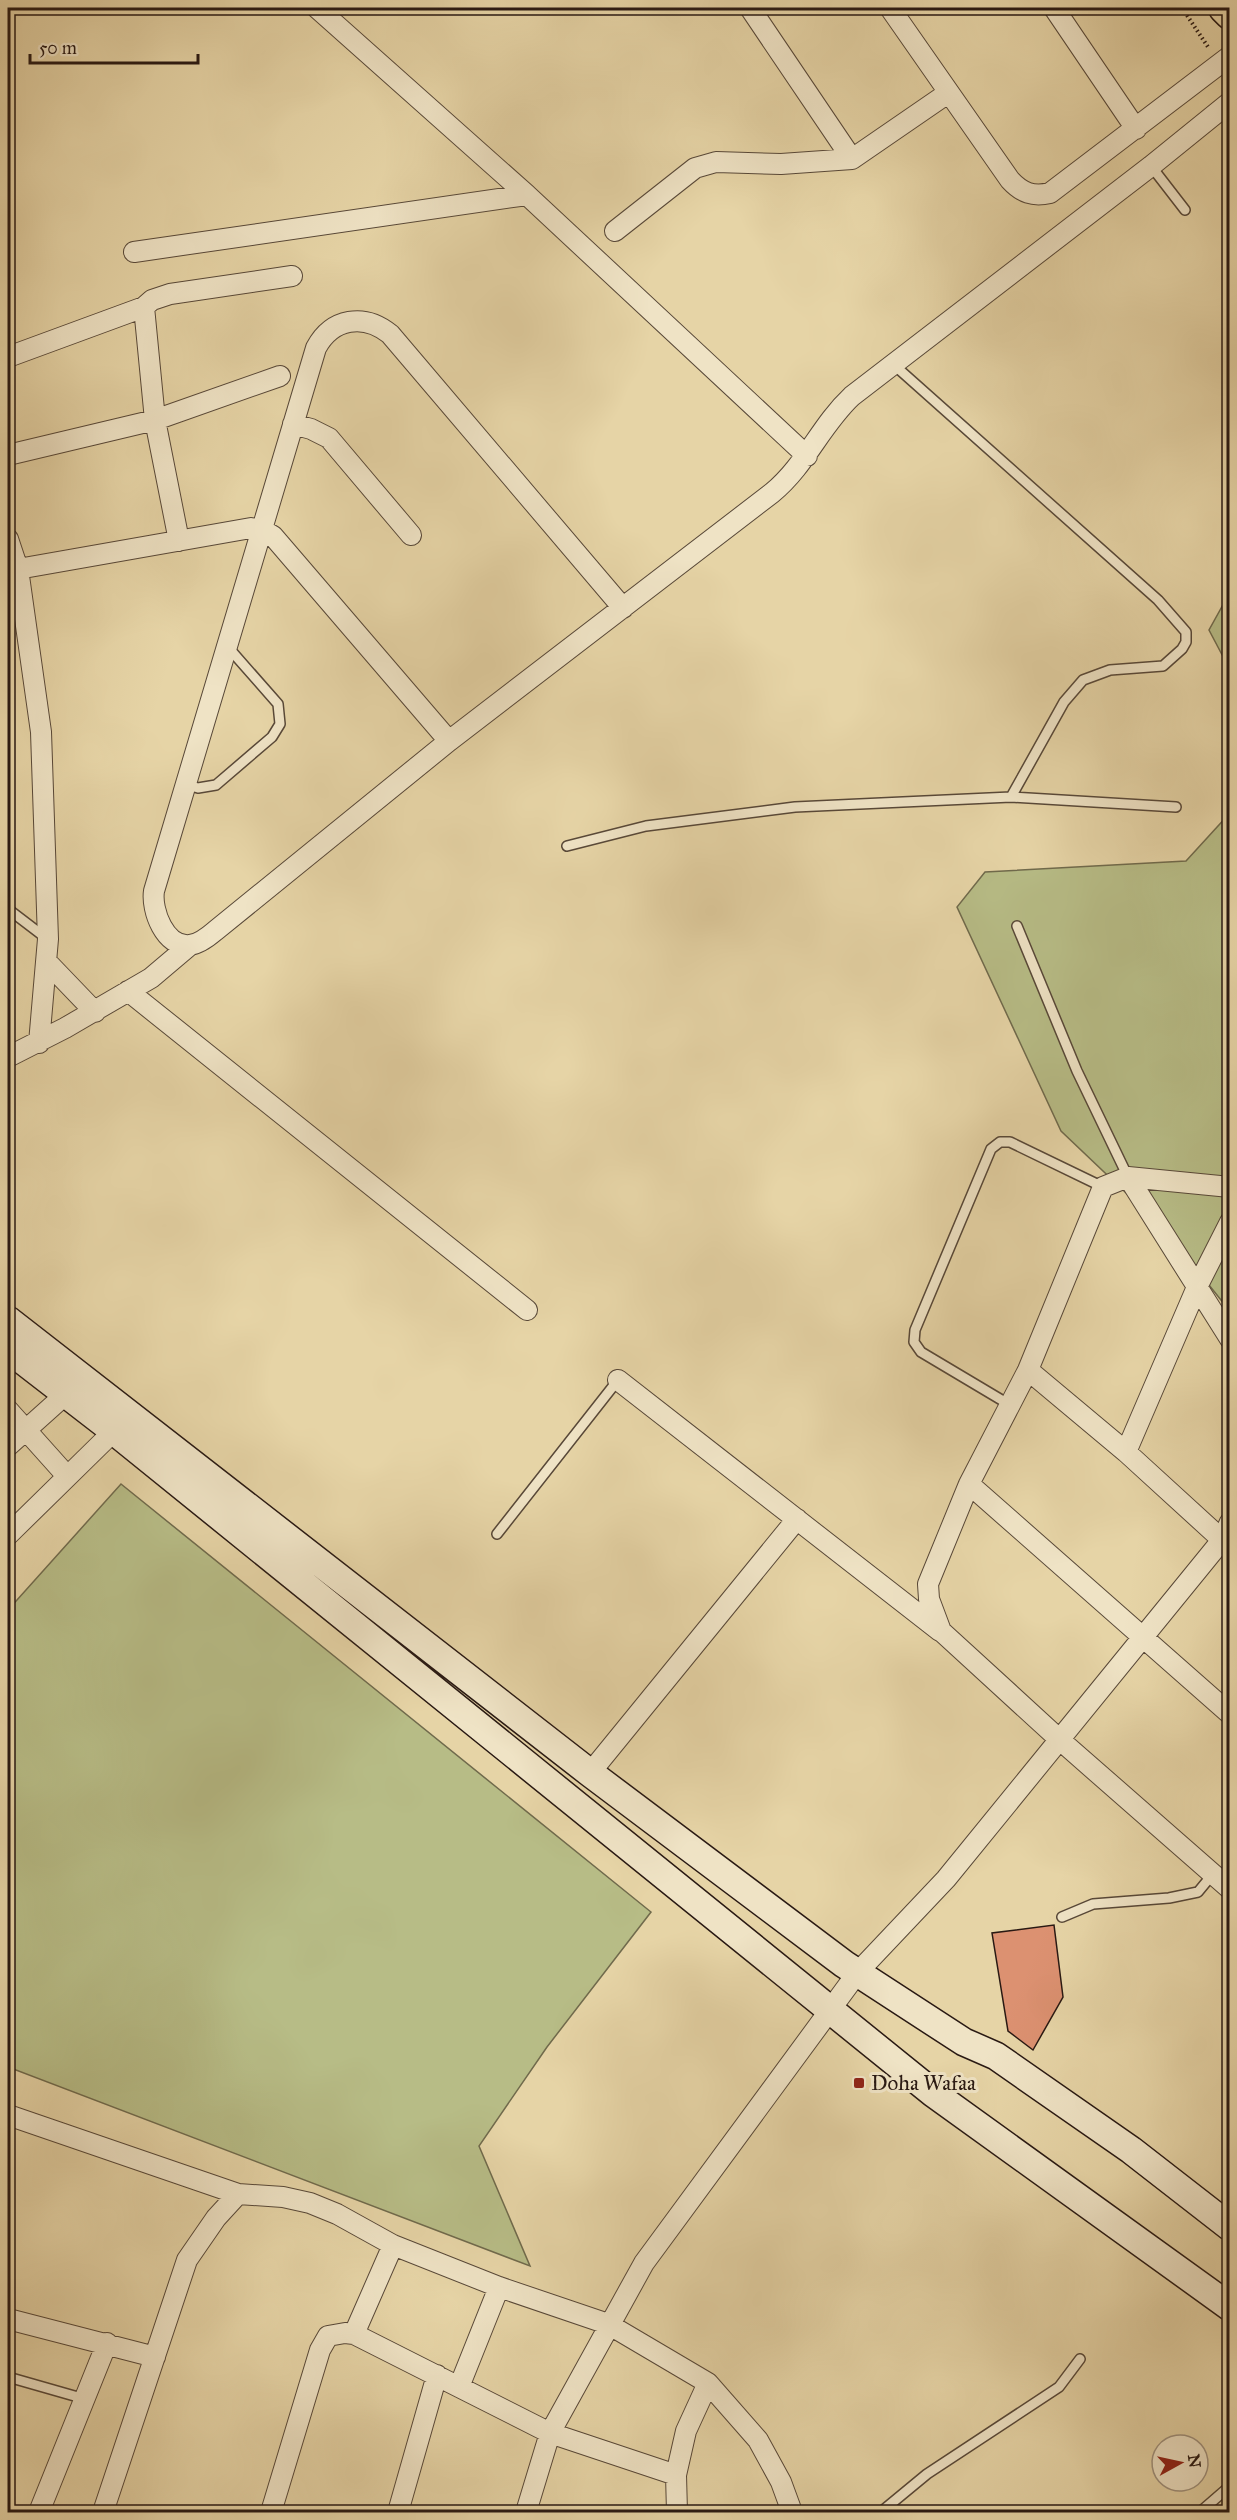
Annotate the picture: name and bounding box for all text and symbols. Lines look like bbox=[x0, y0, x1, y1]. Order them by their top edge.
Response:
scale bar bbox=[30, 27, 198, 65]
text: 50 m bbox=[39, 37, 77, 59]
place label: Doha Wafaa bbox=[871, 2070, 976, 2096]
marker: Doha Wafaa bbox=[852, 2076, 866, 2090]
north arrow bbox=[1150, 2433, 1210, 2493]
text: N bbox=[1184, 2453, 1205, 2469]

